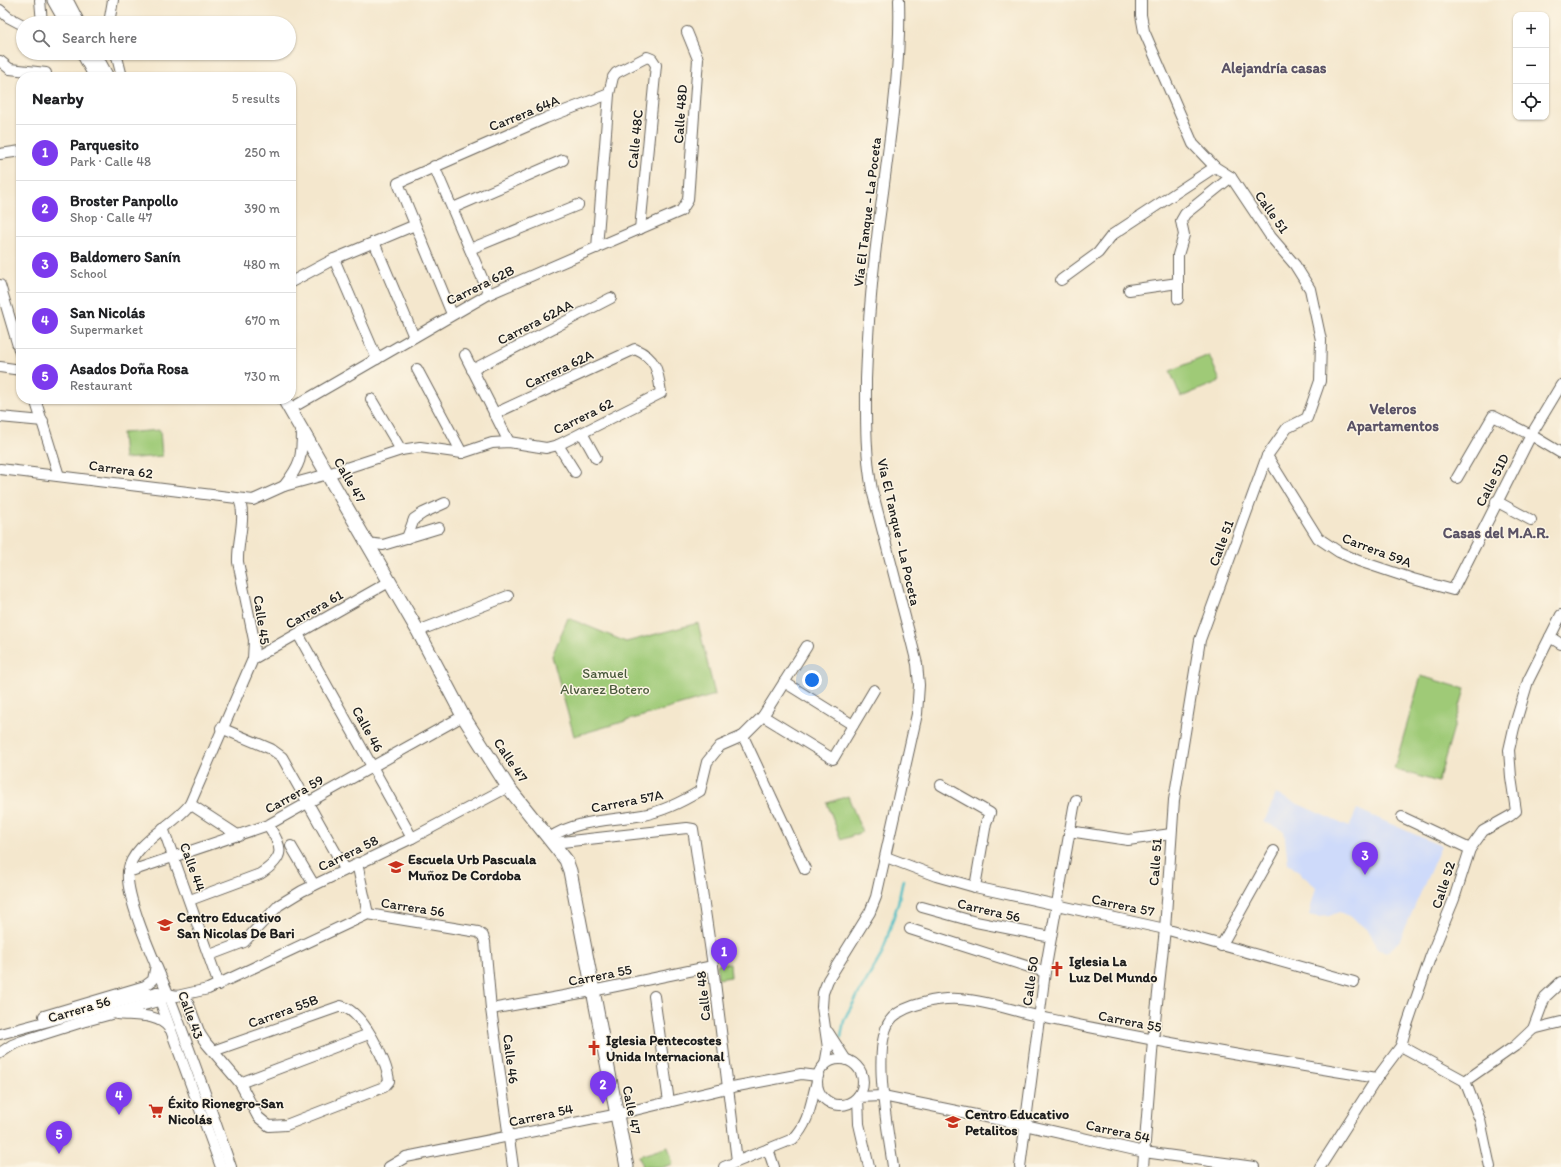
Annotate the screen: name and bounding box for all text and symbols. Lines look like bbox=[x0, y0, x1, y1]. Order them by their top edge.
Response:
map controls bbox=[1513, 12, 1549, 120]
button: + bbox=[1513, 12, 1549, 48]
search box bbox=[16, 16, 296, 60]
icon: search bbox=[30, 27, 52, 49]
text: Search here bbox=[62, 29, 137, 47]
button: − bbox=[1513, 48, 1549, 84]
district label: Alejandría casas bbox=[1220, 59, 1327, 78]
street label: Calle 48D bbox=[670, 84, 691, 144]
button: locate bbox=[1513, 84, 1549, 120]
text: Nearby bbox=[32, 88, 84, 108]
text: 5 results bbox=[232, 91, 280, 106]
street label: Carrera 64A bbox=[486, 92, 562, 135]
street label: Calle 48C bbox=[624, 109, 647, 169]
text: Parquesito bbox=[70, 136, 139, 154]
street label: Vía El Tanque - La Poceta bbox=[850, 136, 885, 288]
text: 1 bbox=[42, 145, 48, 160]
text: 250 m bbox=[244, 145, 280, 160]
text: Park · Calle 48 bbox=[70, 154, 151, 169]
street label: Calle 51 bbox=[1251, 188, 1293, 237]
text: Broster Panpollo bbox=[70, 192, 178, 210]
text: 2 bbox=[42, 201, 48, 216]
text: 390 m bbox=[244, 201, 280, 216]
text: Shop · Calle 47 bbox=[70, 210, 152, 225]
text: Baldomero Sanín bbox=[70, 248, 180, 266]
text: 3 bbox=[41, 257, 49, 272]
text: 480 m bbox=[243, 257, 280, 272]
street label: Carrera 62B bbox=[443, 262, 517, 309]
text: School bbox=[70, 266, 107, 281]
street label: Carrera 62AA bbox=[495, 296, 576, 349]
text: San Nicolás bbox=[70, 304, 145, 322]
text: 4 bbox=[41, 313, 49, 328]
text: 670 m bbox=[245, 313, 280, 328]
text: Supermarket bbox=[70, 322, 143, 337]
street label: Carrera 62A bbox=[522, 346, 596, 393]
text: Asados Doña Rosa bbox=[70, 360, 188, 378]
text: 5 bbox=[42, 369, 48, 384]
text: 730 m bbox=[245, 369, 280, 384]
text: Restaurant bbox=[70, 378, 132, 393]
street label: Carrera 62 bbox=[550, 394, 617, 438]
district label: Veleros Apartamentos bbox=[1346, 400, 1439, 436]
street label: Calle 51D bbox=[1472, 451, 1513, 510]
street label: Calle 47 bbox=[330, 455, 369, 506]
street label: Carrera 62 bbox=[88, 457, 155, 482]
street label: Vía El Tanque - La Poceta bbox=[873, 457, 924, 607]
street label: Calle 51 bbox=[1205, 517, 1238, 569]
district label: Casas del M.A.R. bbox=[1443, 524, 1549, 542]
street label: Carrera 59A bbox=[1340, 529, 1414, 572]
street label: Carrera 61 bbox=[282, 586, 346, 633]
street label: Calle 45 bbox=[250, 594, 273, 646]
park label: Samuel Alvarez Botero bbox=[560, 665, 650, 698]
your location bbox=[802, 670, 822, 690]
street label: Calle 46 bbox=[348, 703, 387, 755]
street label: Calle 47 bbox=[490, 735, 531, 786]
street label: Carrera 59 bbox=[262, 771, 327, 817]
street label: Carrera 57A bbox=[590, 786, 665, 817]
street label: Carrera 58 bbox=[315, 831, 381, 875]
street label: Calle 51 bbox=[1145, 837, 1166, 887]
street label: Calle 44 bbox=[176, 840, 209, 895]
pin: 3 bbox=[1352, 842, 1378, 875]
place label: Escuela Urb Pascuala Muñoz De Cordoba bbox=[408, 851, 537, 884]
school or university icon: Escuela Urb Pascuala Muñoz De Cordoba bbox=[387, 858, 405, 876]
street label: Calle 52 bbox=[1428, 859, 1459, 911]
street label: Carrera 57 bbox=[1090, 891, 1156, 920]
street label: Carrera 56 bbox=[380, 894, 446, 921]
street label: Carrera 56 bbox=[956, 895, 1022, 926]
place label: Centro Educativo San Nicolas De Bari bbox=[177, 909, 295, 942]
school or university icon: Centro Educativo San Nicolas De Bari bbox=[156, 916, 174, 934]
pin: 1 bbox=[711, 938, 737, 971]
place label: Iglesia La Luz Del Mundo bbox=[1069, 953, 1158, 986]
street label: Calle 50 bbox=[1019, 955, 1042, 1007]
church icon: Iglesia La Luz Del Mundo bbox=[1048, 960, 1066, 978]
street label: Carrera 55 bbox=[567, 961, 633, 990]
street label: Calle 48 bbox=[692, 970, 715, 1022]
street label: Calle 43 bbox=[174, 989, 207, 1042]
street label: Carrera 55B bbox=[246, 991, 321, 1032]
street label: Carrera 56 bbox=[46, 992, 112, 1027]
street label: Carrera 55 bbox=[1097, 1007, 1163, 1036]
place label: Iglesia Pentecostes Unida Internacional bbox=[606, 1032, 725, 1065]
street label: Calle 46 bbox=[499, 1033, 522, 1085]
church icon: Iglesia Pentecostes Unida Internacional bbox=[585, 1039, 603, 1057]
pin: 2 bbox=[590, 1071, 616, 1104]
pin: 4 bbox=[106, 1082, 132, 1115]
street label: Calle 47 bbox=[618, 1084, 645, 1136]
place label: Éxito Rionegro-San Nicolás bbox=[168, 1095, 284, 1128]
street label: Carrera 54 bbox=[507, 1100, 575, 1131]
supermarket icon: Éxito Rionegro-San Nicolás bbox=[147, 1102, 165, 1120]
place label: Centro Educativo Petalitos bbox=[965, 1106, 1069, 1139]
school or university icon: Centro Educativo Petalitos bbox=[944, 1113, 962, 1131]
street label: Carrera 54 bbox=[1084, 1116, 1152, 1147]
pin: 5 bbox=[46, 1121, 72, 1154]

